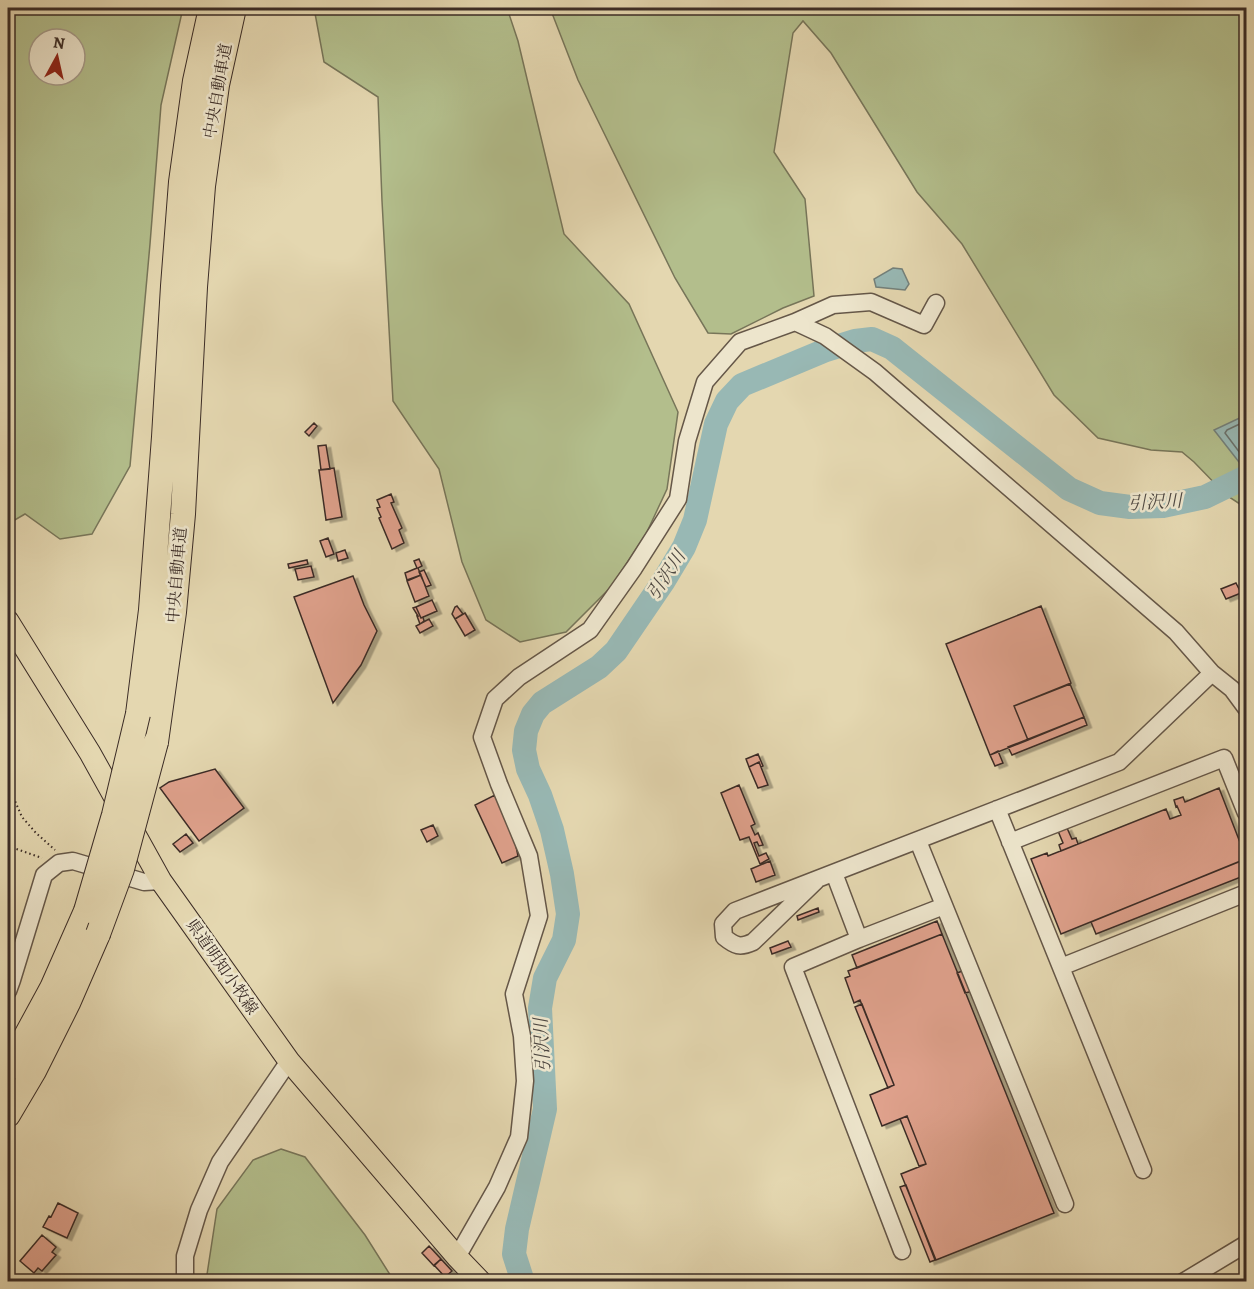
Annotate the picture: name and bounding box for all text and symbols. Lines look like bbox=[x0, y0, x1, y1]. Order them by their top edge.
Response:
north arrow bbox=[27, 27, 87, 87]
text: N bbox=[52, 31, 67, 55]
street label: 中央自動車道 bbox=[199, 42, 237, 140]
water label: 引沢川 bbox=[1127, 488, 1185, 515]
street label: 中央自動車道 bbox=[162, 526, 192, 624]
water label: 引沢川 bbox=[641, 544, 692, 604]
street label: 県道明知小牧線 bbox=[181, 915, 263, 1019]
water label: 引沢川 bbox=[528, 1015, 555, 1073]

